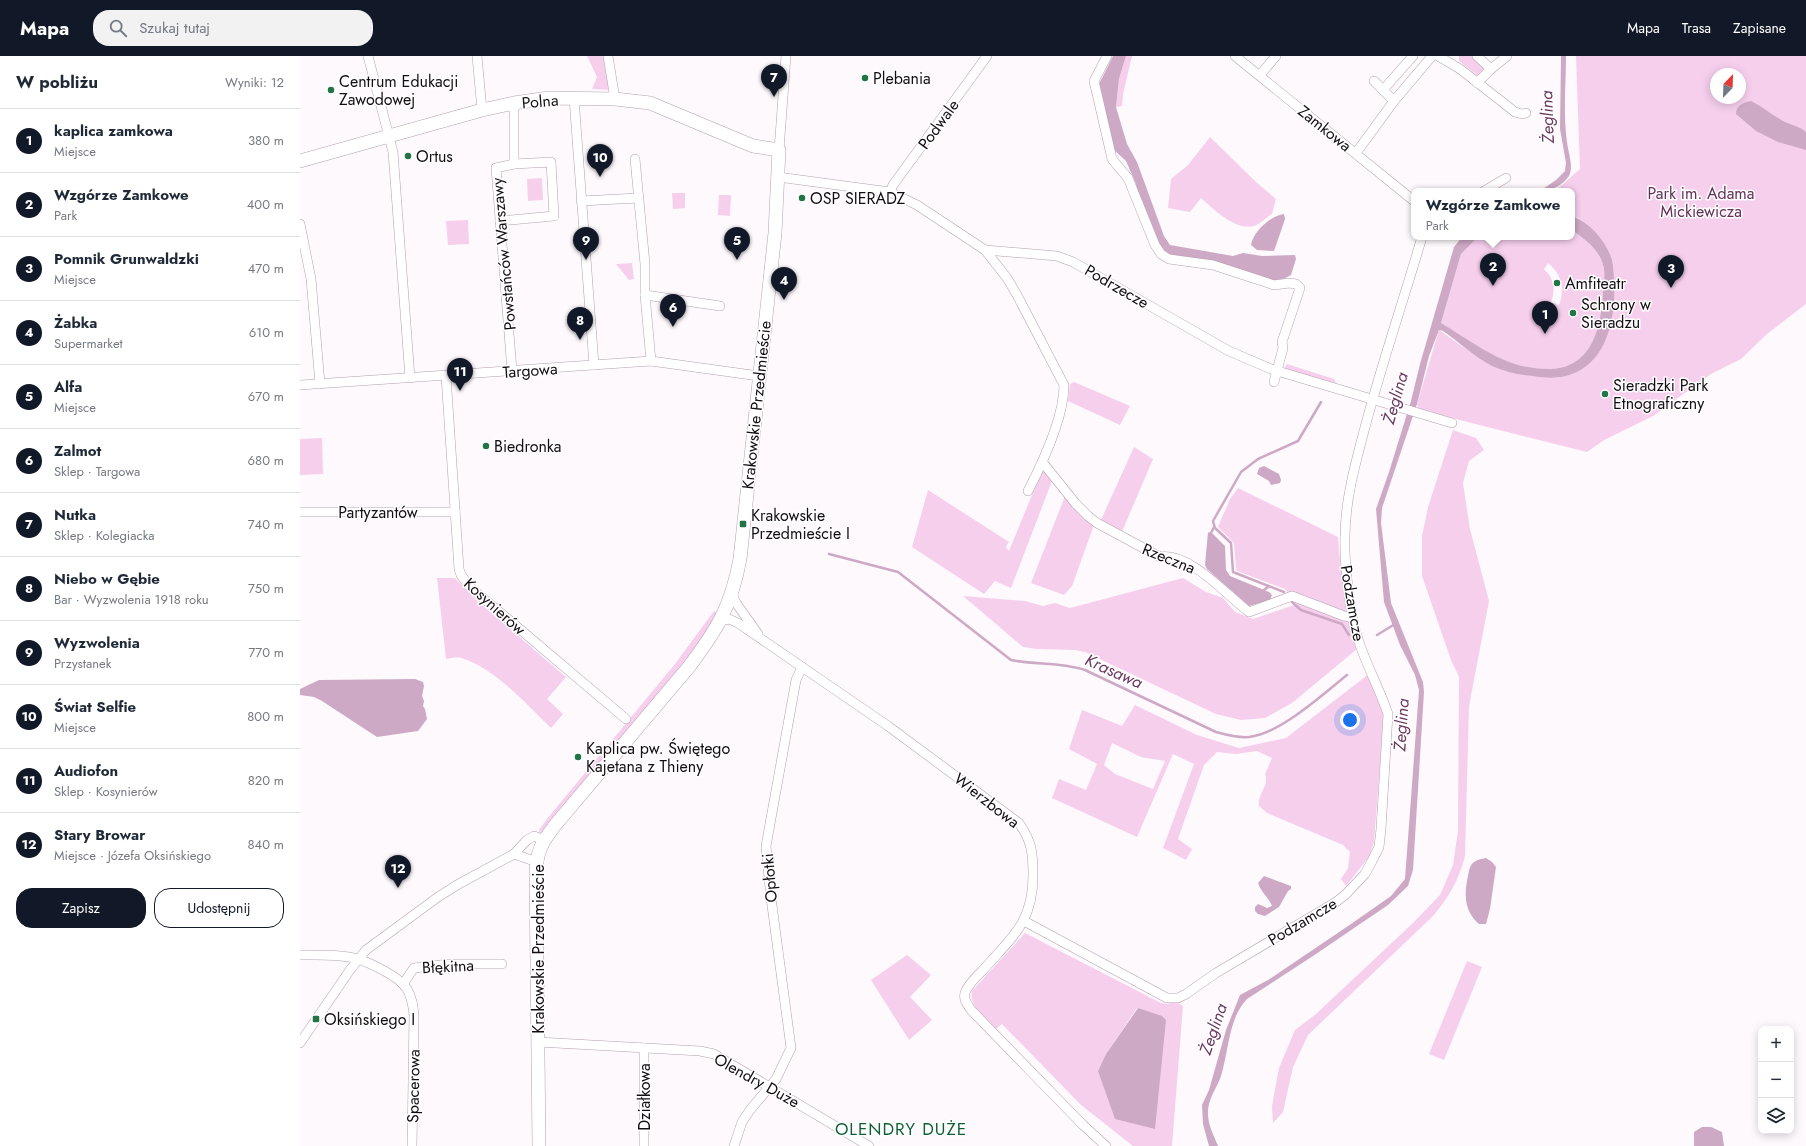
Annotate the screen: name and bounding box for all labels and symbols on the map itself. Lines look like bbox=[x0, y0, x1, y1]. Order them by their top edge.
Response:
pin: 7 bbox=[761, 64, 787, 97]
place label: Plebania bbox=[873, 67, 931, 90]
north arrow bbox=[1710, 68, 1746, 104]
place label: Centrum Edukacji Zawodowej bbox=[339, 70, 458, 111]
marker: Plebania bbox=[860, 73, 870, 83]
marker: Centrum Edukacji Zawodowej bbox=[326, 85, 336, 95]
street label: Polna bbox=[521, 88, 559, 115]
water label: Żeglina bbox=[1534, 89, 1560, 145]
street label: Podwale bbox=[912, 95, 964, 154]
street label: Zamkowa bbox=[1293, 100, 1356, 157]
pin: 10 bbox=[587, 144, 613, 177]
place label: Ortus bbox=[416, 145, 453, 168]
marker: Ortus bbox=[403, 151, 413, 161]
street label: Powstańców Warszawy bbox=[485, 176, 522, 331]
park label: Park im. Adama Mickiewicza bbox=[1647, 182, 1755, 223]
place label: OSP SIERADZ bbox=[810, 187, 905, 210]
marker: OSP SIERADZ bbox=[797, 193, 807, 203]
pin: 9 bbox=[573, 227, 599, 260]
pin: 5 bbox=[724, 227, 750, 260]
pin: 2 bbox=[1480, 253, 1506, 286]
pin: 3 bbox=[1658, 255, 1684, 288]
street label: Podrzecze bbox=[1080, 259, 1153, 314]
pin: 4 bbox=[771, 267, 797, 300]
place label: Amfiteatr bbox=[1565, 272, 1626, 295]
marker: Amfiteatr bbox=[1552, 278, 1562, 288]
place label: Schrony w Sieradzu bbox=[1581, 293, 1651, 334]
pin: 6 bbox=[660, 294, 686, 327]
pin: 1 bbox=[1532, 301, 1558, 334]
pin: 8 bbox=[567, 307, 593, 340]
marker: Schrony w Sieradzu bbox=[1568, 308, 1578, 318]
street label: Krakowskie Przedmieście bbox=[736, 320, 777, 490]
street label: Targowa bbox=[502, 357, 558, 384]
pin: 11 bbox=[447, 358, 473, 391]
water label: Żeglina bbox=[1376, 369, 1414, 428]
place label: Sieradzki Park Etnograficzny bbox=[1613, 374, 1709, 415]
marker: Sieradzki Park Etnograficzny bbox=[1600, 389, 1610, 399]
place label: Biedronka bbox=[494, 435, 562, 458]
marker: Biedronka bbox=[481, 441, 491, 451]
street label: Partyzantów bbox=[338, 501, 418, 524]
place label: Krakowskie Przedmieście I bbox=[751, 504, 850, 545]
marker: Krakowskie Przedmieście I bbox=[738, 519, 748, 529]
street label: Rzeczna bbox=[1139, 537, 1199, 580]
street label: Podzamcze bbox=[1335, 563, 1370, 643]
street label: Kosynierów bbox=[459, 572, 531, 640]
water label: Krasawa bbox=[1081, 648, 1147, 695]
water label: Żeglina bbox=[1387, 697, 1415, 753]
your location bbox=[1340, 710, 1360, 730]
place label: Kaplica pw. Świętego Kajetana z Thieny bbox=[586, 737, 730, 778]
marker: Kaplica pw. Świętego Kajetana z Thieny bbox=[573, 752, 583, 762]
street label: Wierzbowa bbox=[949, 767, 1024, 833]
street label: Opłotki bbox=[756, 852, 783, 903]
pin: 12 bbox=[385, 855, 411, 888]
street label: Krakowskie Przedmieście bbox=[527, 864, 550, 1034]
street label: Podzamcze bbox=[1263, 892, 1341, 951]
street label: Błękitna bbox=[421, 954, 475, 979]
water label: Żeglina bbox=[1193, 999, 1233, 1059]
place label: Oksińskiego I bbox=[324, 1008, 415, 1031]
marker: Oksińskiego I bbox=[311, 1014, 321, 1024]
street label: Olendry Duże bbox=[710, 1047, 804, 1113]
street label: Spacerowa bbox=[401, 1049, 426, 1123]
street label: Działkowa bbox=[633, 1063, 656, 1131]
district label: OLENDRY DUŻE bbox=[835, 1117, 967, 1141]

